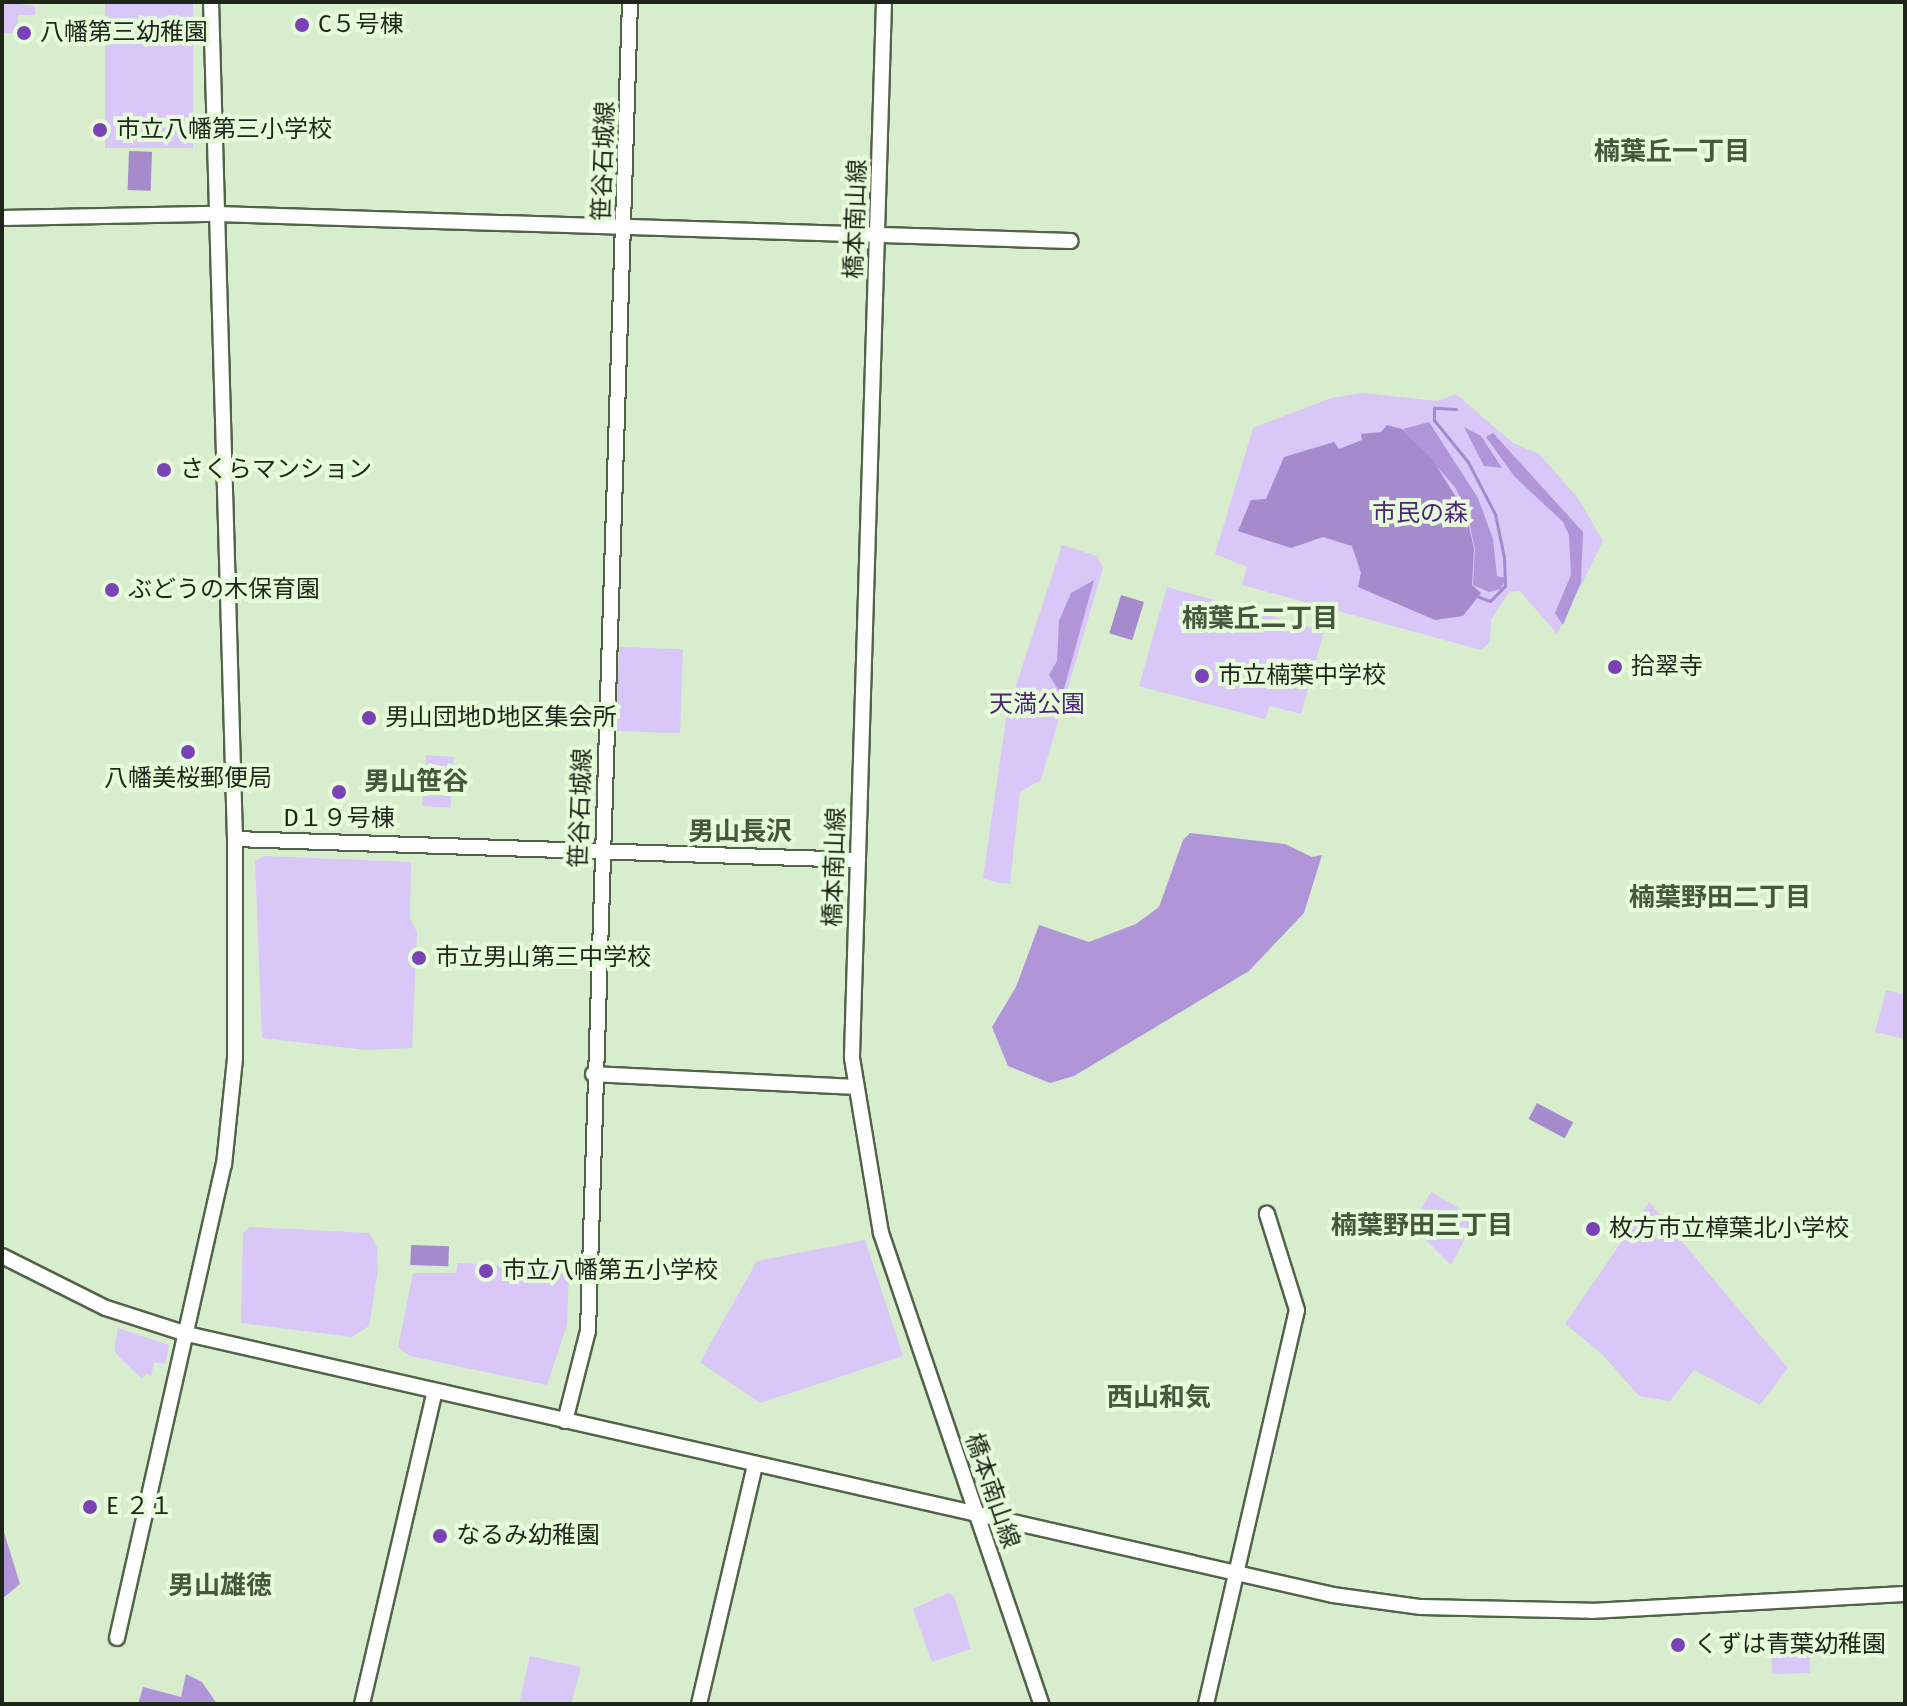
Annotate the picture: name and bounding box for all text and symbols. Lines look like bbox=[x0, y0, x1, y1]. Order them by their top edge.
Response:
place label: C５号棟 bbox=[318, 11, 403, 39]
marker: C５号棟 bbox=[293, 16, 311, 34]
place label: 八幡第三幼稚園 bbox=[40, 19, 208, 47]
marker: 八幡第三幼稚園 bbox=[15, 24, 33, 42]
street label: 笹谷石城線 bbox=[588, 101, 620, 221]
place label: 市立八幡第三小学校 bbox=[116, 116, 332, 144]
marker: 市立八幡第三小学校 bbox=[91, 121, 109, 139]
district label: 楠葉丘一丁目 bbox=[1594, 136, 1750, 168]
street label: 橋本南山線 bbox=[840, 159, 872, 279]
place label: さくらマンション bbox=[180, 456, 372, 484]
marker: さくらマンション bbox=[155, 461, 173, 479]
park label: 市民の森 bbox=[1372, 500, 1468, 528]
place label: ぶどうの木保育園 bbox=[128, 576, 320, 604]
marker: ぶどうの木保育園 bbox=[103, 581, 121, 599]
district label: 楠葉丘二丁目 bbox=[1182, 603, 1338, 635]
place label: 拾翠寺 bbox=[1631, 653, 1703, 681]
marker: 拾翠寺 bbox=[1606, 658, 1624, 676]
place label: 市立楠葉中学校 bbox=[1218, 662, 1386, 690]
marker: 市立楠葉中学校 bbox=[1193, 667, 1211, 685]
park label: 天満公園 bbox=[989, 691, 1085, 719]
place label: 男山団地D地区集会所 bbox=[385, 704, 616, 732]
marker: 男山団地D地区集会所 bbox=[360, 709, 378, 727]
marker: 八幡美桜郵便局 bbox=[179, 743, 197, 761]
street label: 笹谷石城線 bbox=[565, 748, 597, 868]
place label: 八幡美桜郵便局 bbox=[104, 765, 272, 793]
district label: 男山笹谷 bbox=[364, 766, 468, 798]
marker: D１９号棟 bbox=[330, 783, 348, 801]
place label: D１９号棟 bbox=[283, 805, 395, 833]
street label: 橋本南山線 bbox=[819, 807, 851, 927]
district label: 男山長沢 bbox=[688, 816, 792, 848]
district label: 楠葉野田二丁目 bbox=[1629, 882, 1811, 914]
place label: 市立男山第三中学校 bbox=[435, 944, 651, 972]
marker: 市立男山第三中学校 bbox=[410, 949, 428, 967]
district label: 楠葉野田三丁目 bbox=[1331, 1210, 1513, 1242]
place label: 枚方市立樟葉北小学校 bbox=[1609, 1215, 1849, 1243]
marker: 枚方市立樟葉北小学校 bbox=[1584, 1220, 1602, 1238]
place label: 市立八幡第五小学校 bbox=[502, 1257, 718, 1285]
marker: 市立八幡第五小学校 bbox=[477, 1262, 495, 1280]
district label: 西山和気 bbox=[1107, 1382, 1211, 1414]
street label: 橋本南山線 bbox=[959, 1430, 1025, 1552]
place label: E ２１ bbox=[106, 1493, 173, 1521]
marker: E ２１ bbox=[81, 1498, 99, 1516]
place label: なるみ幼稚園 bbox=[456, 1522, 600, 1550]
marker: なるみ幼稚園 bbox=[431, 1527, 449, 1545]
district label: 男山雄徳 bbox=[168, 1570, 272, 1602]
place label: くずは青葉幼稚園 bbox=[1694, 1631, 1886, 1659]
marker: くずは青葉幼稚園 bbox=[1669, 1636, 1687, 1654]

